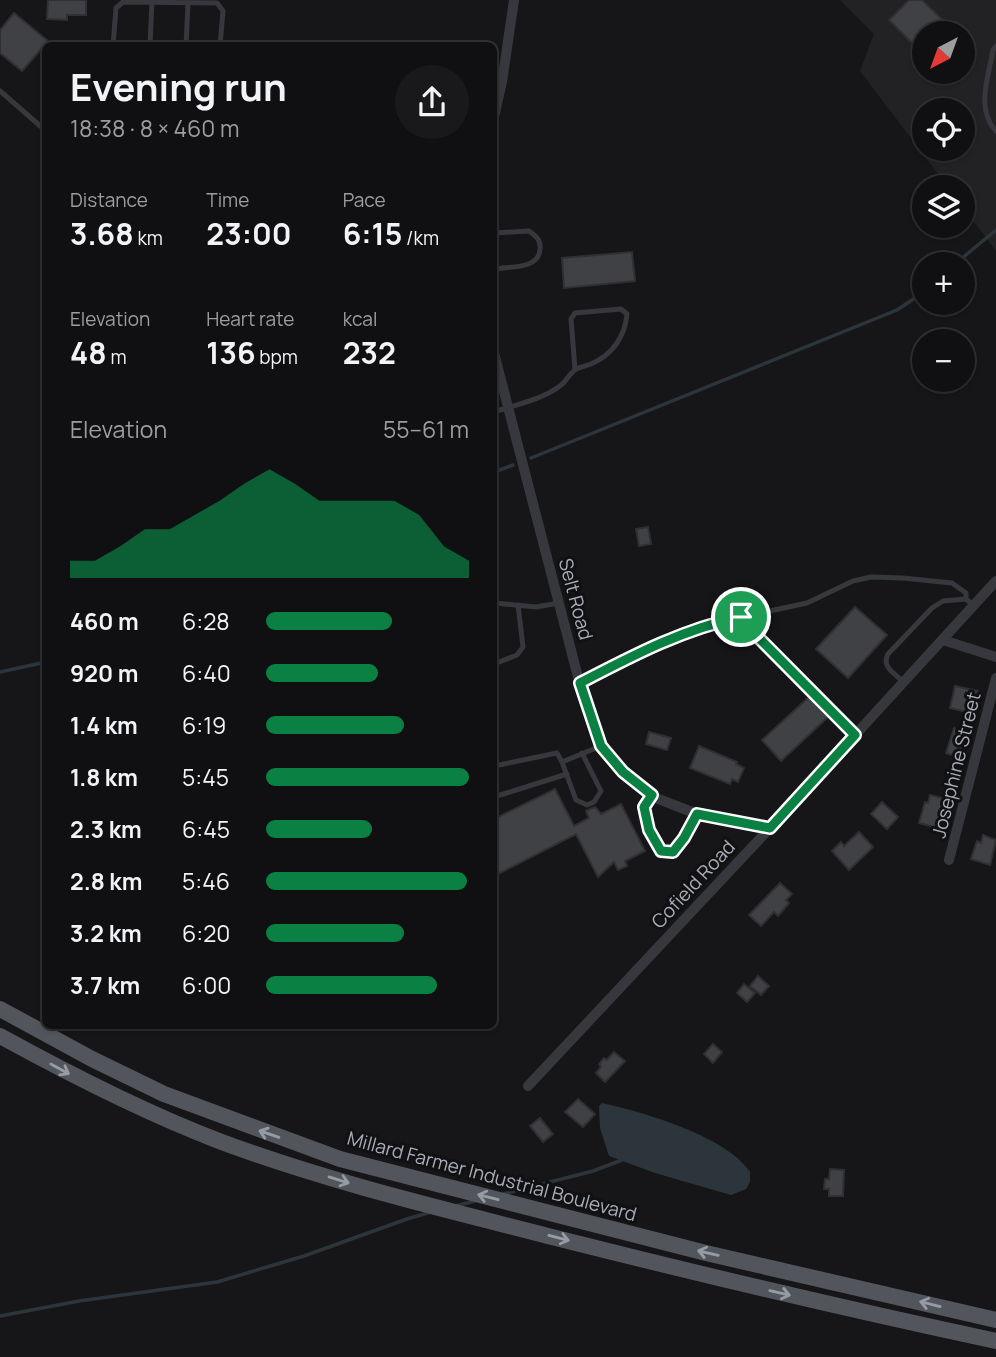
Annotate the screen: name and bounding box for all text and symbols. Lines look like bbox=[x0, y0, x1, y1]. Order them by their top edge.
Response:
north arrow bbox=[912, 21, 975, 84]
map controls bbox=[912, 21, 975, 392]
text: Evening run bbox=[70, 60, 287, 112]
button: share bbox=[395, 65, 469, 139]
button: locate bbox=[912, 98, 975, 161]
text: 18:38 · 8 × 460 m bbox=[70, 112, 239, 144]
button: layers bbox=[912, 175, 975, 238]
text: Distance bbox=[70, 187, 148, 213]
text: Time bbox=[206, 187, 249, 213]
text: Pace bbox=[343, 187, 386, 213]
text: 3.68 bbox=[70, 213, 134, 254]
text: 23:00 bbox=[206, 213, 291, 254]
text: 6:15 bbox=[343, 213, 402, 254]
text: km bbox=[134, 225, 163, 251]
text: /km bbox=[402, 225, 439, 251]
button: + bbox=[912, 252, 975, 315]
text: Elevation bbox=[70, 306, 150, 332]
text: Heart rate bbox=[206, 306, 294, 332]
text: kcal bbox=[343, 306, 377, 332]
button: − bbox=[912, 329, 975, 392]
text: 48 bbox=[70, 332, 107, 373]
text: 136 bbox=[206, 332, 256, 373]
text: 232 bbox=[343, 332, 396, 373]
text: m bbox=[107, 344, 127, 370]
text: bpm bbox=[256, 344, 298, 370]
text: Elevation bbox=[70, 413, 167, 445]
text: 55–61 m bbox=[383, 413, 469, 445]
street label: Selt Road bbox=[553, 555, 599, 643]
pin bbox=[711, 587, 771, 647]
icon: arrive bbox=[722, 598, 760, 636]
text: 460 m bbox=[70, 605, 139, 637]
text: 6:28 bbox=[182, 605, 230, 637]
text: 920 m bbox=[70, 657, 138, 689]
text: 6:40 bbox=[182, 657, 231, 689]
street label: Josephine Street bbox=[925, 689, 987, 841]
text: 1.4 km bbox=[70, 709, 138, 741]
text: 6:19 bbox=[182, 709, 226, 741]
text: 1.8 km bbox=[70, 761, 138, 793]
text: 5:45 bbox=[182, 761, 229, 793]
text: 2.3 km bbox=[70, 813, 142, 845]
text: 6:45 bbox=[182, 813, 230, 845]
street label: Cofield Road bbox=[645, 834, 741, 934]
text: 2.8 km bbox=[70, 865, 142, 897]
text: 5:46 bbox=[182, 865, 230, 897]
text: 3.2 km bbox=[70, 917, 142, 949]
text: 6:20 bbox=[182, 917, 230, 949]
text: 3.7 km bbox=[70, 969, 140, 1001]
text: 6:00 bbox=[182, 969, 231, 1001]
one-way arrow bbox=[49, 1062, 69, 1076]
street label: Millard Farmer Industrial Boulevard bbox=[344, 1125, 640, 1227]
one-way arrow bbox=[259, 1127, 281, 1139]
one-way arrow bbox=[328, 1175, 350, 1188]
one-way arrow bbox=[477, 1190, 500, 1203]
one-way arrow bbox=[547, 1232, 570, 1245]
one-way arrow bbox=[697, 1246, 720, 1259]
one-way arrow bbox=[768, 1287, 791, 1300]
one-way arrow bbox=[919, 1297, 942, 1310]

